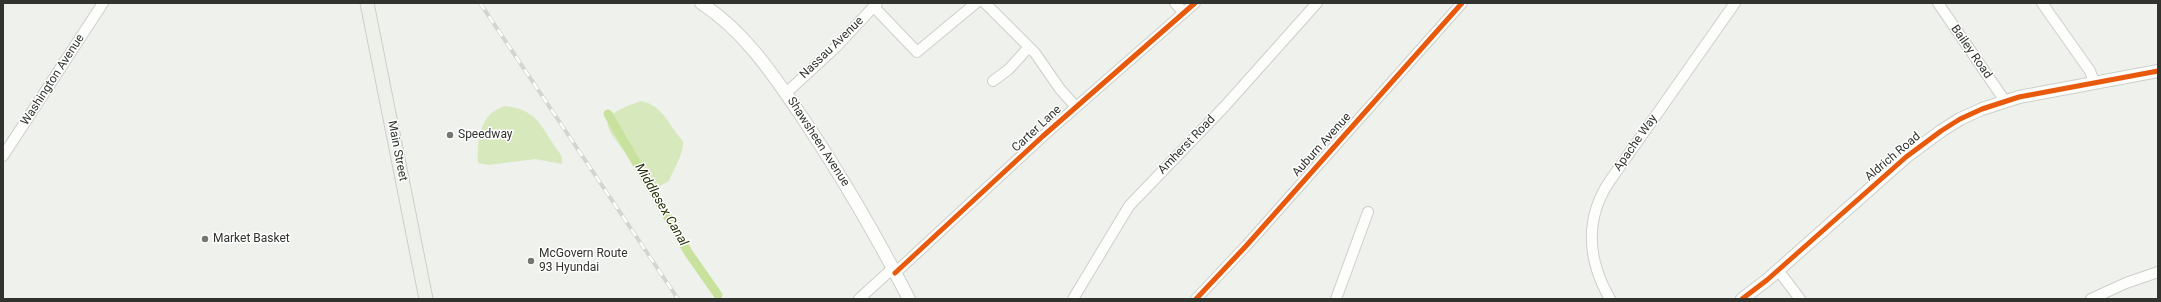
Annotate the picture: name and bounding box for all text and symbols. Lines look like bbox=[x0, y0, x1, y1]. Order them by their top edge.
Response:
street label: Nassau Avenue bbox=[797, 14, 867, 82]
street label: Bailey Road bbox=[1947, 22, 1995, 82]
street label: Washington Avenue bbox=[18, 32, 88, 128]
street label: Shawsheen Avenue bbox=[784, 95, 852, 189]
street label: Carter Lane bbox=[1009, 103, 1065, 155]
street label: Auburn Avenue bbox=[1290, 110, 1354, 180]
street label: Apache Way bbox=[1611, 112, 1661, 174]
street label: Amherst Road bbox=[1155, 113, 1219, 177]
street label: Main Street bbox=[384, 120, 410, 182]
place label: Speedway bbox=[458, 128, 512, 142]
marker: Speedway bbox=[445, 130, 455, 140]
street label: Aldrich Road bbox=[1862, 130, 1924, 184]
water label: Middlesex Canal bbox=[631, 161, 691, 249]
place label: Market Basket bbox=[213, 232, 290, 246]
marker: Market Basket bbox=[200, 234, 210, 244]
place label: McGovern Route 93 Hyundai bbox=[539, 247, 628, 275]
marker: McGovern Route 93 Hyundai bbox=[526, 256, 536, 266]

